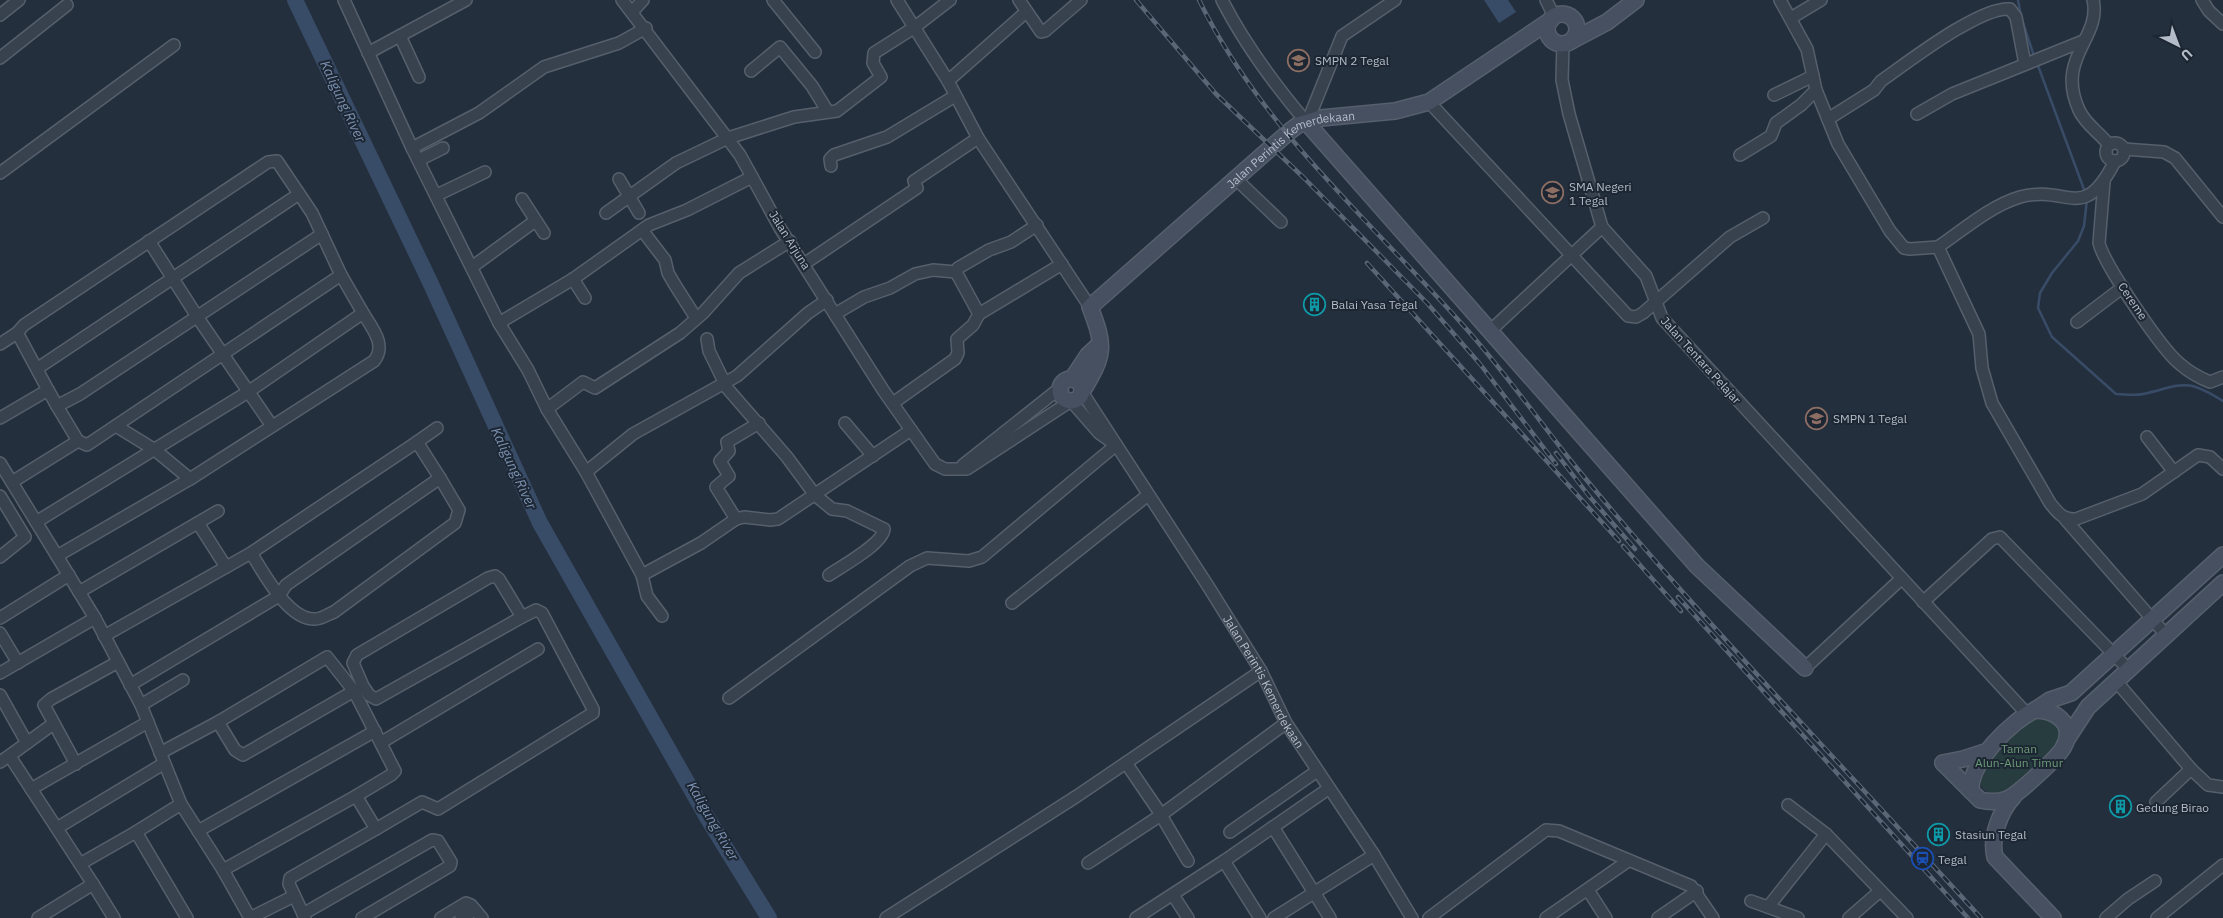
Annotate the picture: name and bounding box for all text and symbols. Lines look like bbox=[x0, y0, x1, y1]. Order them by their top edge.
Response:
north arrow bbox=[2153, 20, 2203, 70]
text: U bbox=[2177, 45, 2196, 65]
school or university icon: SMPN 2 Tegal bbox=[1287, 48, 1311, 72]
place label: SMPN 2 Tegal bbox=[1315, 53, 1389, 68]
water label: Kaligung River bbox=[316, 57, 370, 146]
street label: Jalan Perintis Kemerdekaan bbox=[1223, 107, 1356, 191]
place label: SMA Negeri 1 Tegal bbox=[1569, 179, 1632, 208]
school or university icon: SMA Negeri 1 Tegal bbox=[1541, 181, 1565, 205]
street label: Jalan Arjuna bbox=[766, 208, 814, 273]
street label: Cereme bbox=[2115, 279, 2151, 323]
building icon: Balai Yasa Tegal bbox=[1303, 292, 1327, 316]
place label: Balai Yasa Tegal bbox=[1331, 297, 1417, 312]
street label: Jalan Tentara Pelajar bbox=[1658, 313, 1745, 407]
school or university icon: SMPN 1 Tegal bbox=[1805, 406, 1829, 430]
place label: SMPN 1 Tegal bbox=[1833, 411, 1907, 426]
water label: Kaligung River bbox=[487, 424, 541, 513]
street label: Jalan Perintis Kemerdekaan bbox=[1220, 612, 1308, 751]
park label: Taman Alun-Alun Timur bbox=[1975, 741, 2064, 770]
water label: Kaligung River bbox=[683, 778, 743, 864]
building icon: Gedung Birao bbox=[2108, 795, 2132, 819]
place label: Gedung Birao bbox=[2136, 800, 2209, 815]
building icon: Stasiun Tegal bbox=[1927, 822, 1951, 846]
place label: Stasiun Tegal bbox=[1955, 827, 2027, 842]
station icon: Tegal bbox=[1910, 847, 1934, 871]
place label: Tegal bbox=[1938, 852, 1967, 867]

